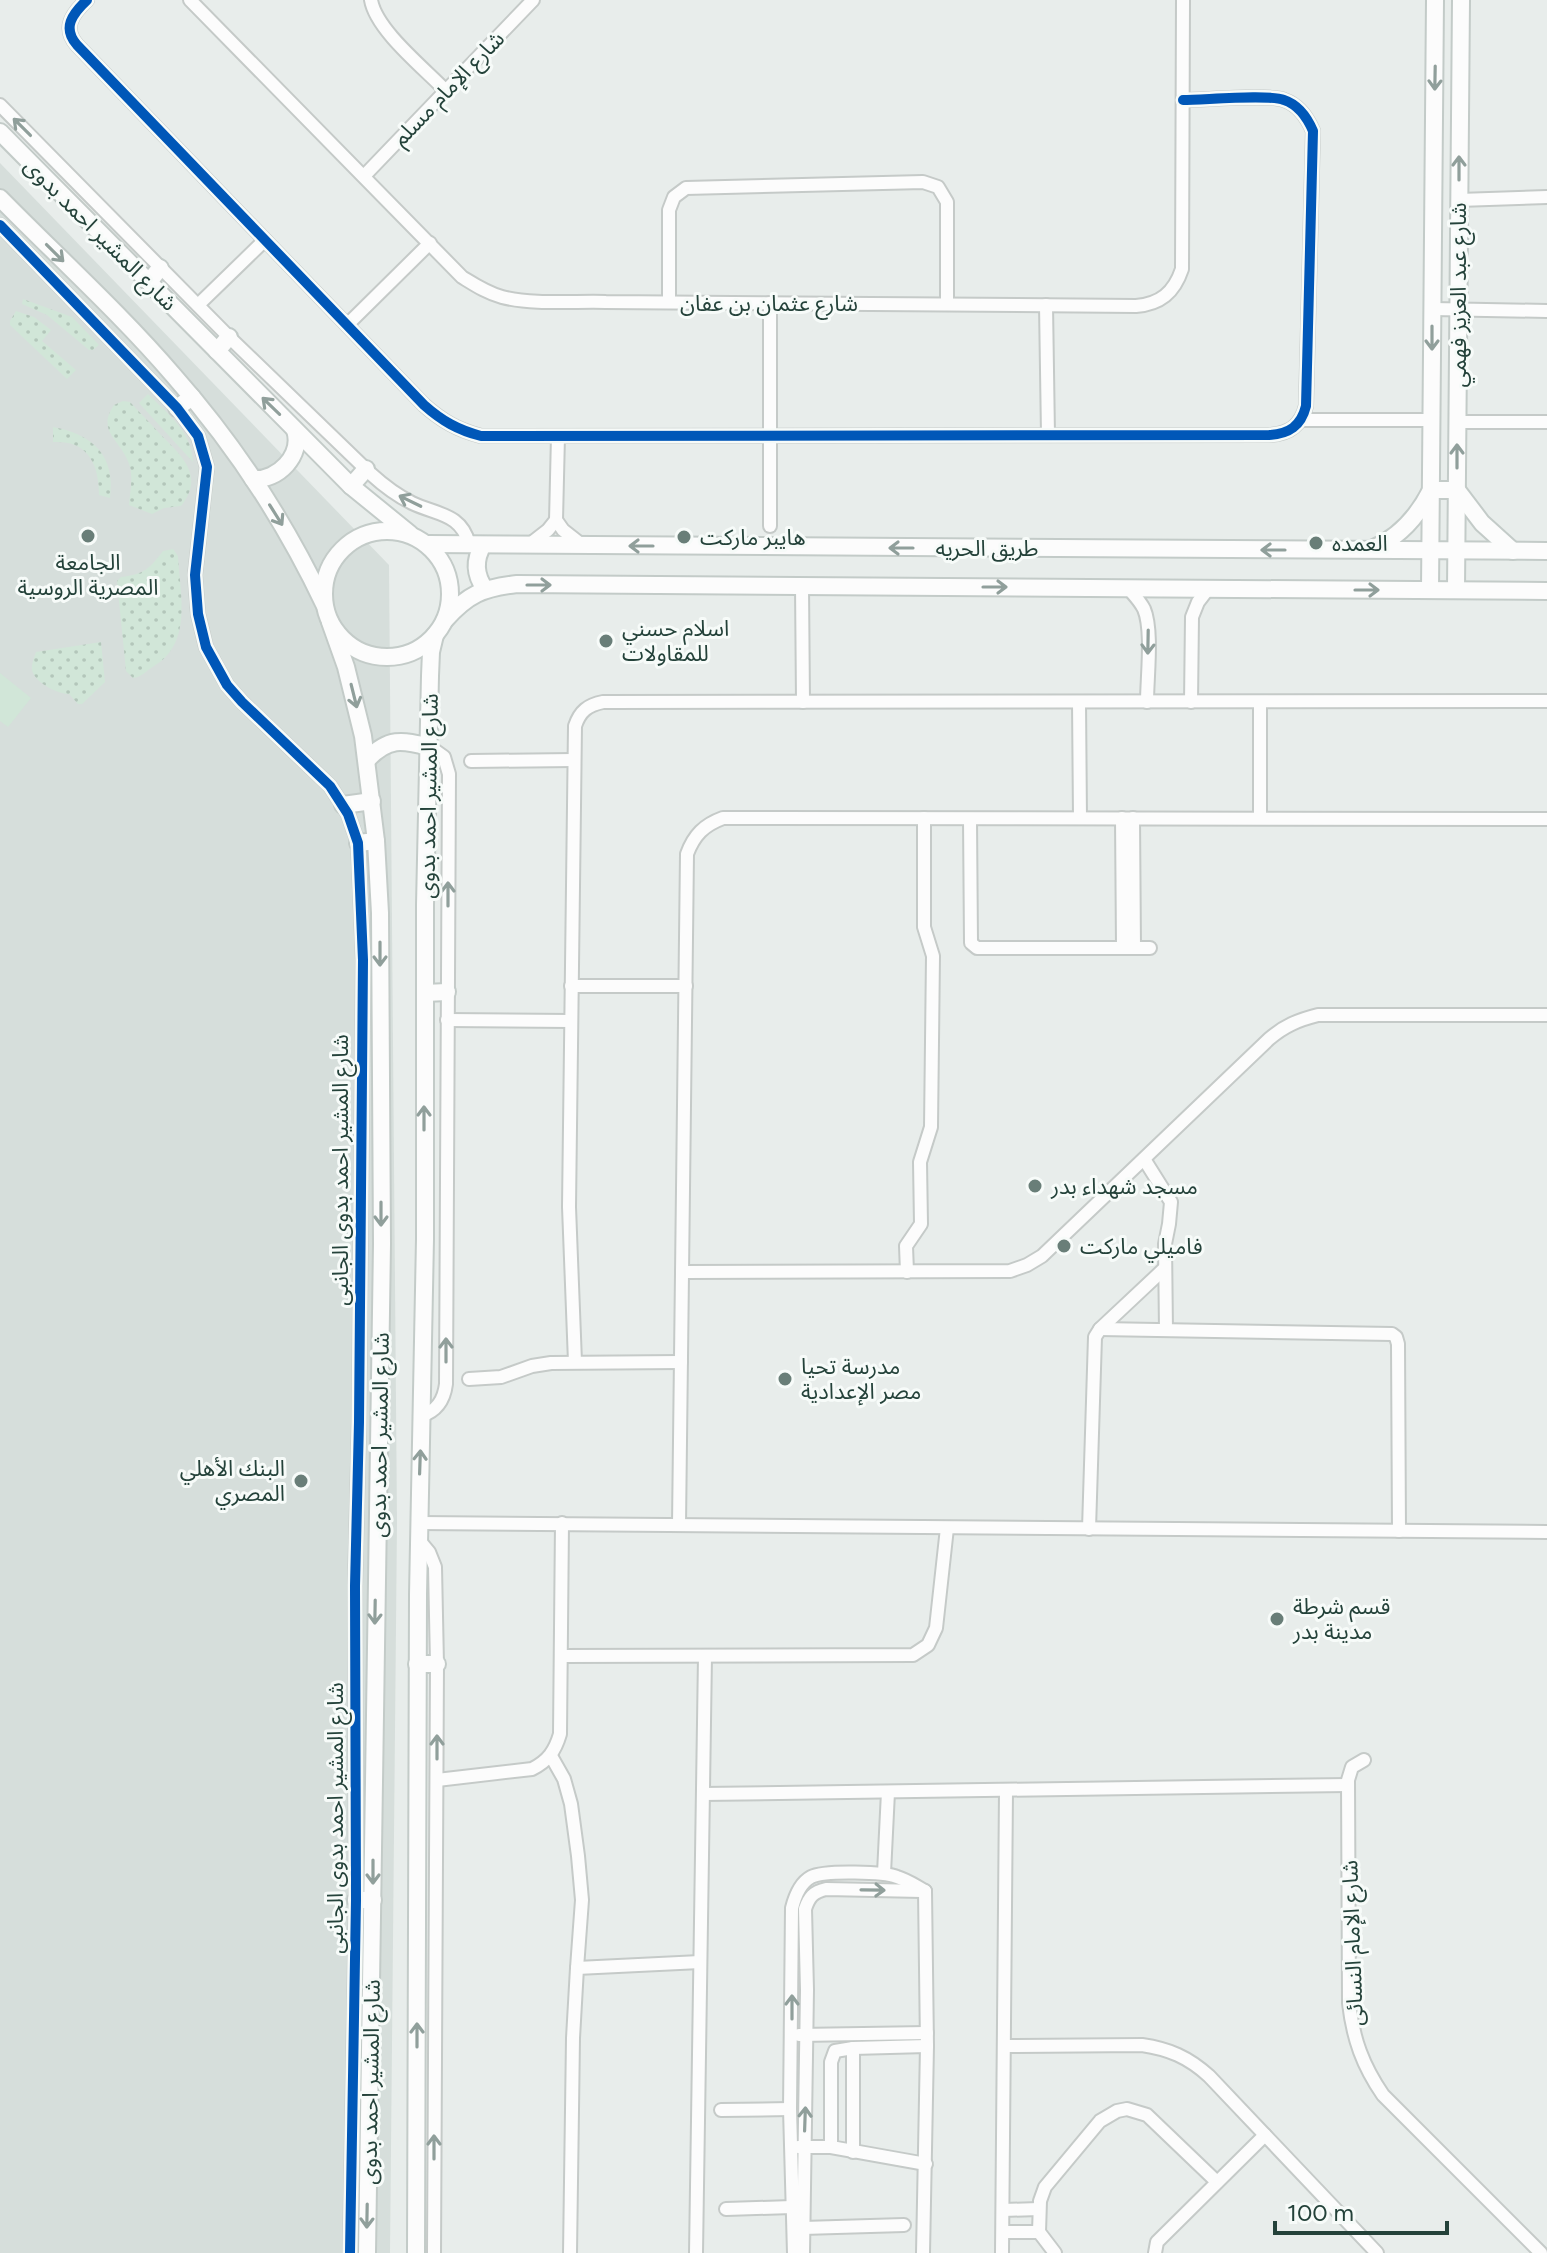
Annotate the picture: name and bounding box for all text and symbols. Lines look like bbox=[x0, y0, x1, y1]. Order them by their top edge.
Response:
street label: شارع الإمام مسلم bbox=[387, 25, 512, 154]
one-way arrow bbox=[1427, 64, 1443, 91]
one-way arrow bbox=[12, 117, 31, 137]
street label: شارع المشير احمد بدوى bbox=[16, 152, 183, 319]
one-way arrow bbox=[1451, 155, 1467, 182]
street label: شارع عبد العزيز فهمي bbox=[1445, 202, 1475, 388]
one-way arrow bbox=[45, 243, 64, 262]
street label: شارع عثمان بن عفان bbox=[680, 290, 858, 320]
one-way arrow bbox=[1424, 324, 1440, 351]
one-way arrow bbox=[261, 396, 281, 415]
one-way arrow bbox=[1449, 443, 1465, 470]
one-way arrow bbox=[398, 493, 422, 508]
one-way arrow bbox=[269, 503, 285, 526]
place label: هايبر ماركت bbox=[700, 524, 806, 551]
marker: الجامعة المصرية الروسية bbox=[79, 527, 97, 545]
marker: هايبر ماركت bbox=[675, 528, 693, 546]
place label: العمده bbox=[1332, 530, 1388, 557]
marker: العمده bbox=[1307, 534, 1325, 552]
street label: طريق الحريه bbox=[935, 535, 1039, 562]
one-way arrow bbox=[628, 539, 655, 554]
one-way arrow bbox=[888, 540, 915, 556]
one-way arrow bbox=[1260, 542, 1287, 558]
place label: الجامعة المصرية الروسية bbox=[18, 549, 158, 601]
one-way arrow bbox=[525, 577, 552, 592]
one-way arrow bbox=[981, 580, 1008, 595]
one-way arrow bbox=[1353, 582, 1380, 598]
place label: اسلام حسني للمقاولات bbox=[622, 615, 729, 667]
one-way arrow bbox=[1140, 628, 1156, 655]
marker: اسلام حسني للمقاولات bbox=[597, 632, 615, 650]
one-way arrow bbox=[348, 683, 363, 708]
street label: شارع المشير احمد بدوى bbox=[413, 693, 447, 899]
one-way arrow bbox=[440, 881, 456, 908]
one-way arrow bbox=[372, 940, 388, 967]
street label: شارع المشير احمد بدوى الجانبى bbox=[327, 1034, 357, 1306]
one-way arrow bbox=[416, 1105, 432, 1132]
place label: مسجد شهداء بدر bbox=[1050, 1173, 1198, 1200]
marker: مسجد شهداء بدر bbox=[1026, 1177, 1044, 1195]
one-way arrow bbox=[373, 1200, 389, 1227]
place label: فاميلي ماركت bbox=[1080, 1233, 1202, 1263]
marker: فاميلي ماركت bbox=[1055, 1237, 1073, 1255]
street label: شارع المشير احمد بدوى bbox=[364, 1332, 398, 1538]
one-way arrow bbox=[438, 1337, 454, 1364]
place label: مدرسة تحيا مصر الإعدادية bbox=[801, 1353, 921, 1406]
marker: مدرسة تحيا مصر الإعدادية bbox=[776, 1370, 794, 1388]
one-way arrow bbox=[412, 1449, 427, 1476]
place label: البنك الأهلي المصري bbox=[180, 1455, 285, 1510]
marker: البنك الأهلي المصري bbox=[292, 1472, 310, 1490]
place label: قسم شرطة مدينة بدر bbox=[1292, 1593, 1390, 1645]
one-way arrow bbox=[367, 1598, 383, 1625]
marker: قسم شرطة مدينة بدر bbox=[1268, 1610, 1286, 1628]
street label: شارع المشير احمد بدوى الجانبى bbox=[322, 1682, 352, 1954]
one-way arrow bbox=[429, 1734, 445, 1761]
one-way arrow bbox=[365, 1858, 381, 1885]
street label: شارع الإمام النسائى bbox=[1336, 1859, 1372, 2026]
one-way arrow bbox=[859, 1882, 886, 1898]
street label: شارع المشير احمد بدوى bbox=[355, 1979, 389, 2185]
one-way arrow bbox=[784, 1994, 799, 2021]
one-way arrow bbox=[409, 2022, 425, 2049]
one-way arrow bbox=[797, 2106, 812, 2133]
one-way arrow bbox=[426, 2134, 442, 2161]
scale bar bbox=[1275, 2185, 1447, 2235]
text: 100 m bbox=[1287, 2198, 1354, 2227]
one-way arrow bbox=[360, 2202, 375, 2229]

